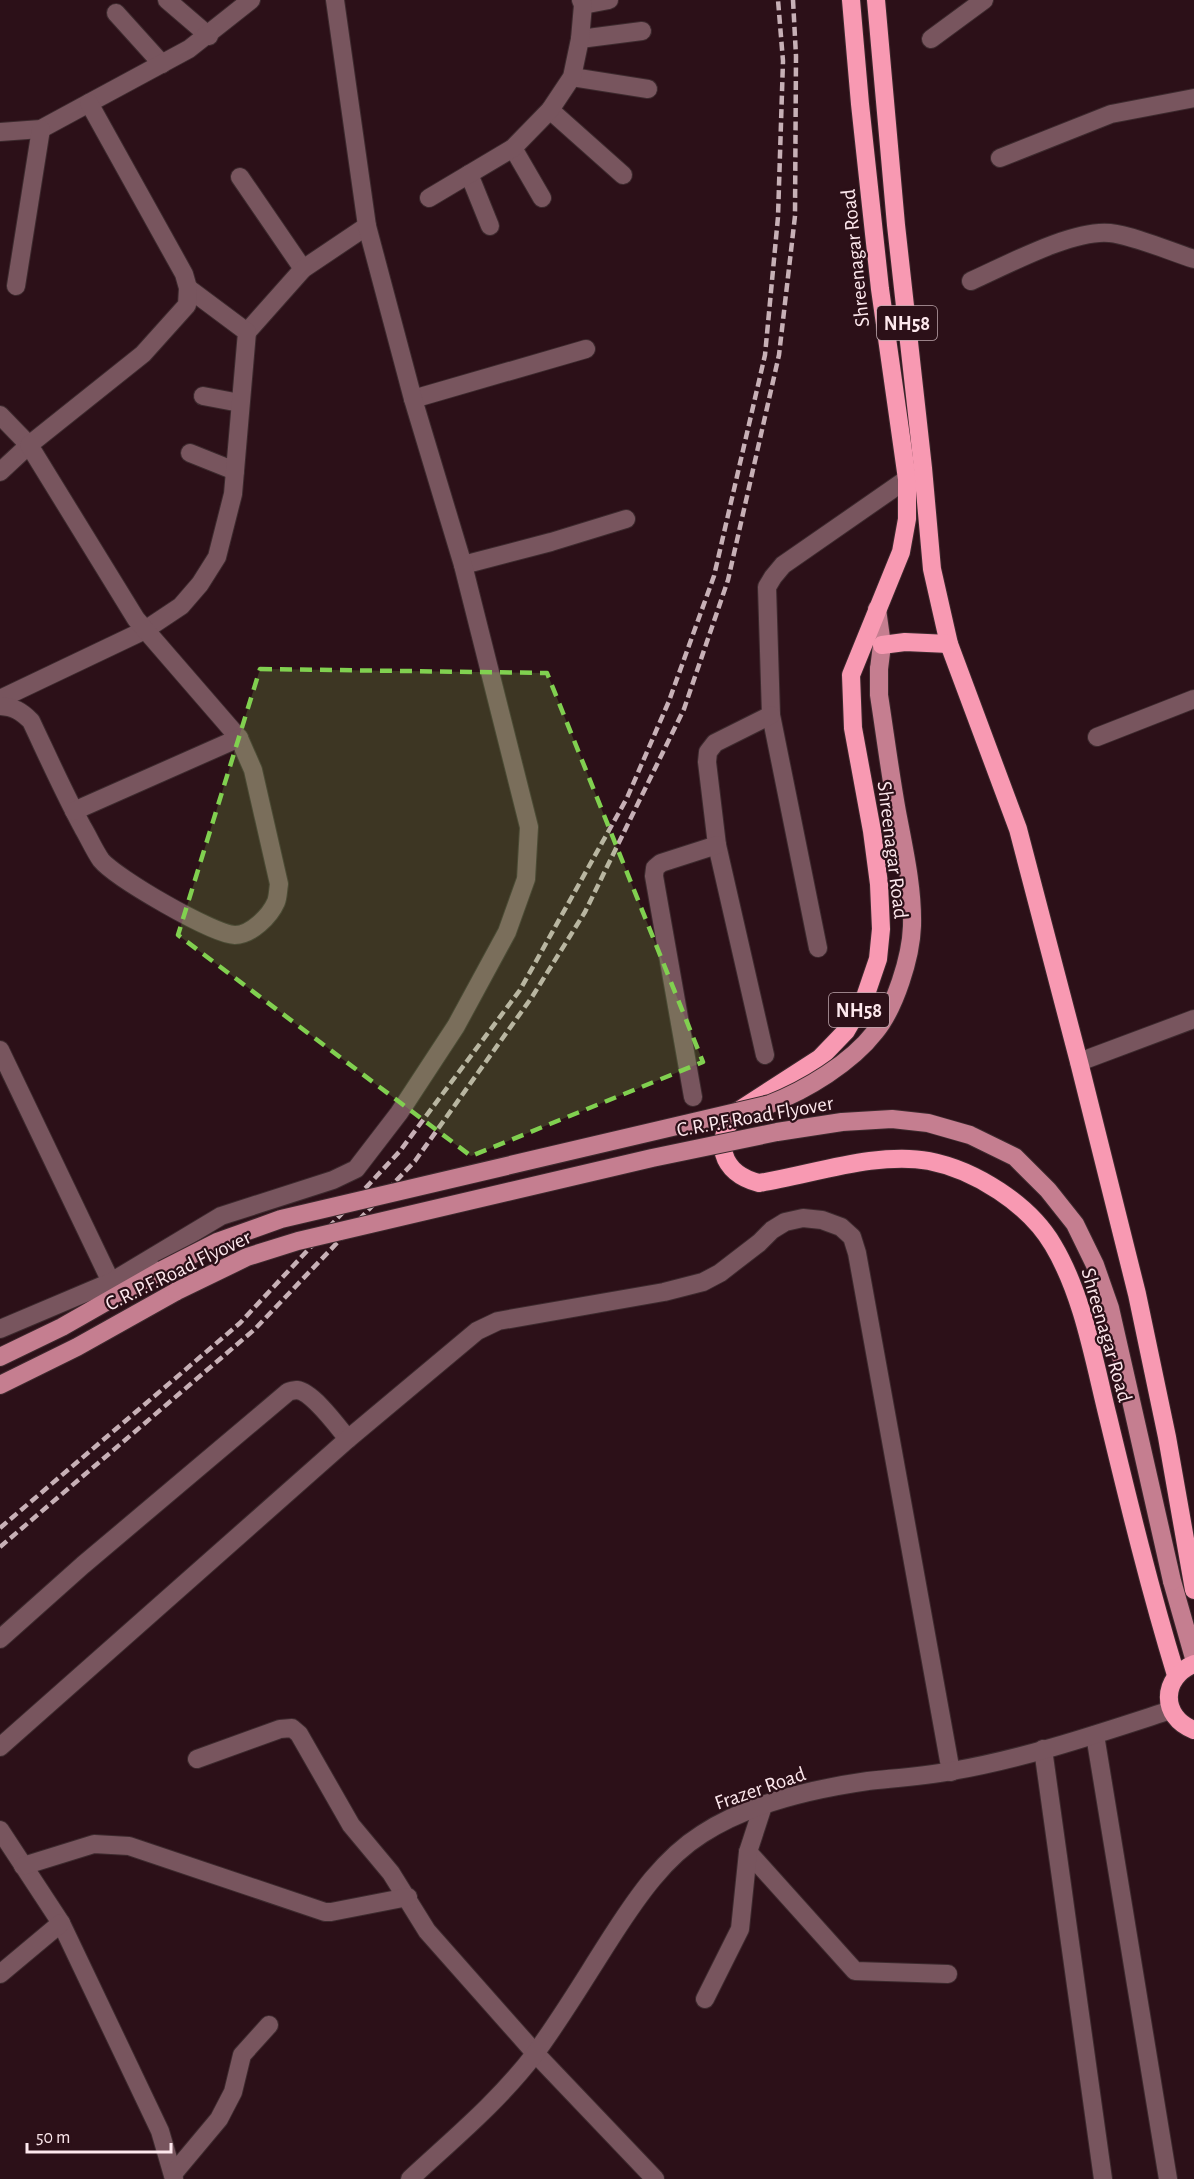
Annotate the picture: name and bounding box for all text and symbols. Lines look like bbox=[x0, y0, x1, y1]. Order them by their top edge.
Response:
street label: Shreenagar Road bbox=[838, 188, 873, 328]
road number: NH58 bbox=[877, 306, 937, 340]
street label: Shreenagar Road bbox=[874, 780, 911, 920]
road number: NH58 bbox=[829, 993, 889, 1027]
street label: C.R.P.F.Road Flyover bbox=[675, 1092, 835, 1141]
street label: C.R.P.F.Road Flyover bbox=[102, 1226, 254, 1315]
street label: Shreenagar Road bbox=[1077, 1266, 1136, 1405]
street label: Frazer Road bbox=[712, 1763, 808, 1814]
scale bar bbox=[27, 2116, 171, 2154]
text: 50 m bbox=[36, 2129, 70, 2147]

